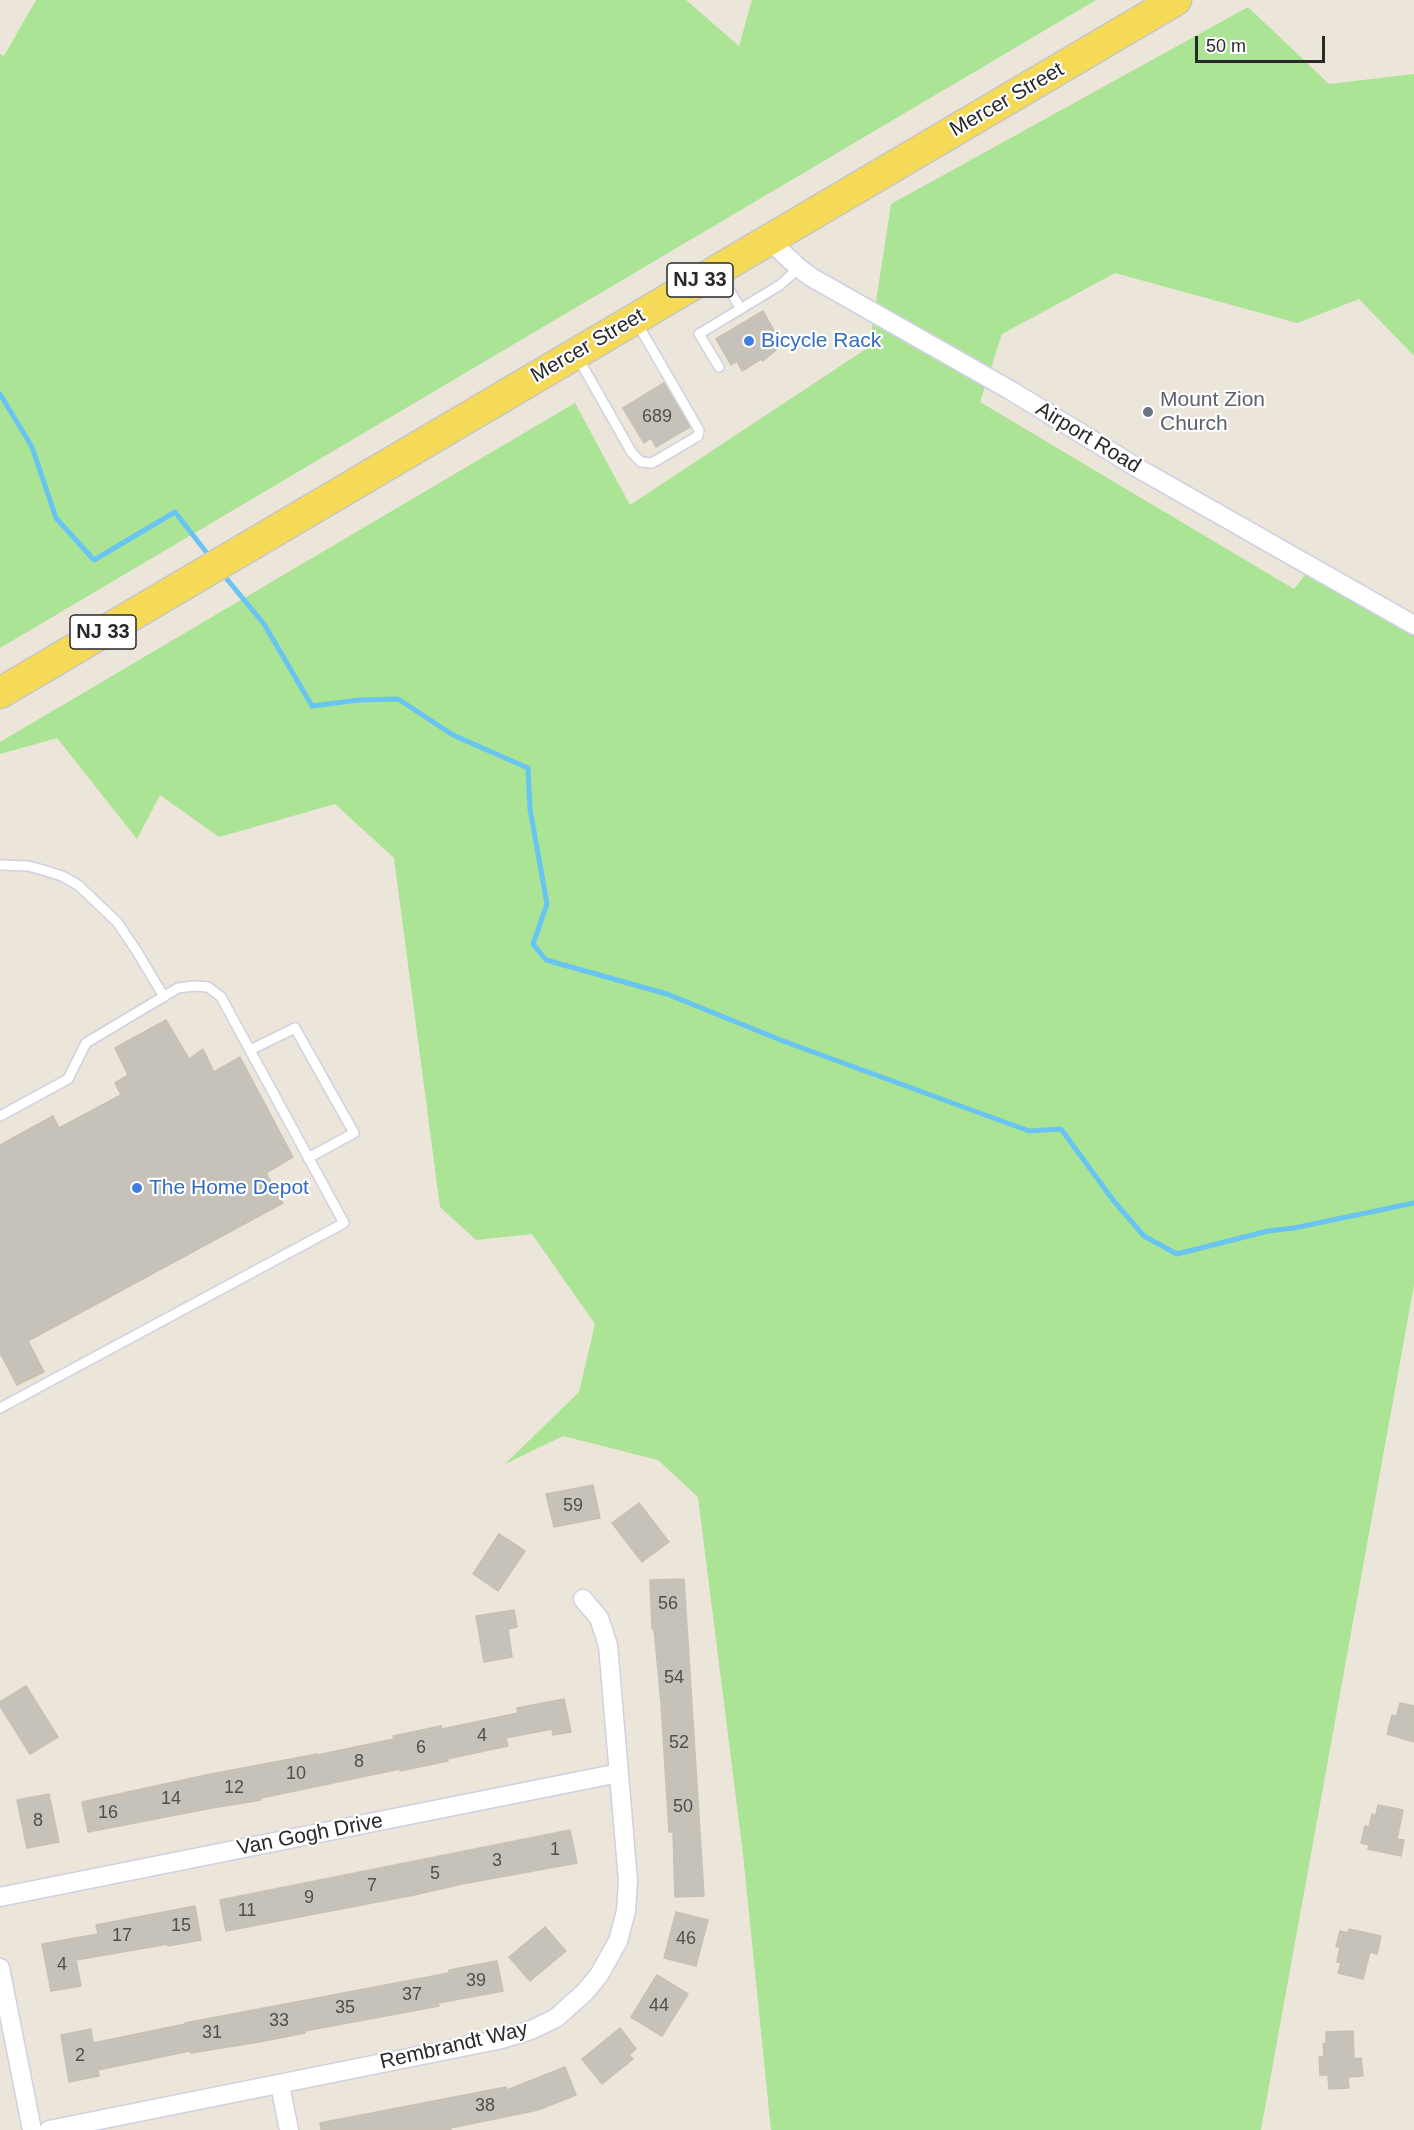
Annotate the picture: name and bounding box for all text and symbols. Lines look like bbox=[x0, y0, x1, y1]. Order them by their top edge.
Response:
scale bar bbox=[1198, 24, 1328, 62]
text: 50 m bbox=[1206, 36, 1246, 56]
street label: Mercer Street bbox=[946, 57, 1068, 143]
road number: NJ 33 bbox=[667, 263, 733, 297]
street label: Mercer Street bbox=[527, 303, 649, 389]
place label: Bicycle Rack bbox=[761, 328, 881, 354]
marker: Bicycle Rack bbox=[742, 334, 756, 348]
place label: Mount Zion Church bbox=[1160, 387, 1265, 437]
street label: Airport Road bbox=[1031, 397, 1145, 479]
marker: Mount Zion Church bbox=[1141, 405, 1155, 419]
house number: 689 bbox=[642, 406, 672, 428]
road number: NJ 33 bbox=[70, 615, 136, 649]
place label: The Home Depot bbox=[149, 1175, 309, 1201]
marker: The Home Depot bbox=[130, 1181, 144, 1195]
house number: 59 bbox=[563, 1495, 583, 1517]
house number: 56 bbox=[658, 1593, 678, 1615]
house number: 54 bbox=[664, 1667, 684, 1689]
house number: 4 bbox=[477, 1725, 487, 1747]
house number: 52 bbox=[669, 1732, 689, 1754]
house number: 6 bbox=[416, 1737, 426, 1759]
house number: 8 bbox=[354, 1751, 364, 1773]
house number: 10 bbox=[286, 1763, 306, 1785]
house number: 12 bbox=[224, 1777, 244, 1799]
house number: 14 bbox=[161, 1788, 181, 1810]
house number: 50 bbox=[673, 1796, 693, 1818]
house number: 16 bbox=[98, 1802, 118, 1824]
street label: Van Gogh Drive bbox=[235, 1809, 385, 1861]
house number: 8 bbox=[33, 1810, 43, 1832]
house number: 1 bbox=[550, 1839, 560, 1861]
house number: 3 bbox=[492, 1850, 502, 1872]
house number: 5 bbox=[430, 1863, 440, 1885]
house number: 7 bbox=[367, 1875, 377, 1897]
house number: 9 bbox=[304, 1887, 314, 1909]
house number: 11 bbox=[238, 1900, 256, 1922]
house number: 15 bbox=[171, 1915, 191, 1937]
house number: 17 bbox=[112, 1925, 132, 1947]
house number: 46 bbox=[676, 1928, 696, 1950]
house number: 4 bbox=[57, 1954, 67, 1976]
house number: 39 bbox=[466, 1970, 486, 1992]
house number: 37 bbox=[402, 1984, 422, 2006]
house number: 44 bbox=[649, 1995, 669, 2017]
house number: 35 bbox=[335, 1997, 355, 2019]
house number: 33 bbox=[269, 2010, 289, 2032]
street label: Rembrandt Way bbox=[378, 2017, 530, 2075]
house number: 31 bbox=[202, 2022, 222, 2044]
house number: 2 bbox=[75, 2045, 85, 2067]
house number: 38 bbox=[475, 2095, 495, 2117]

